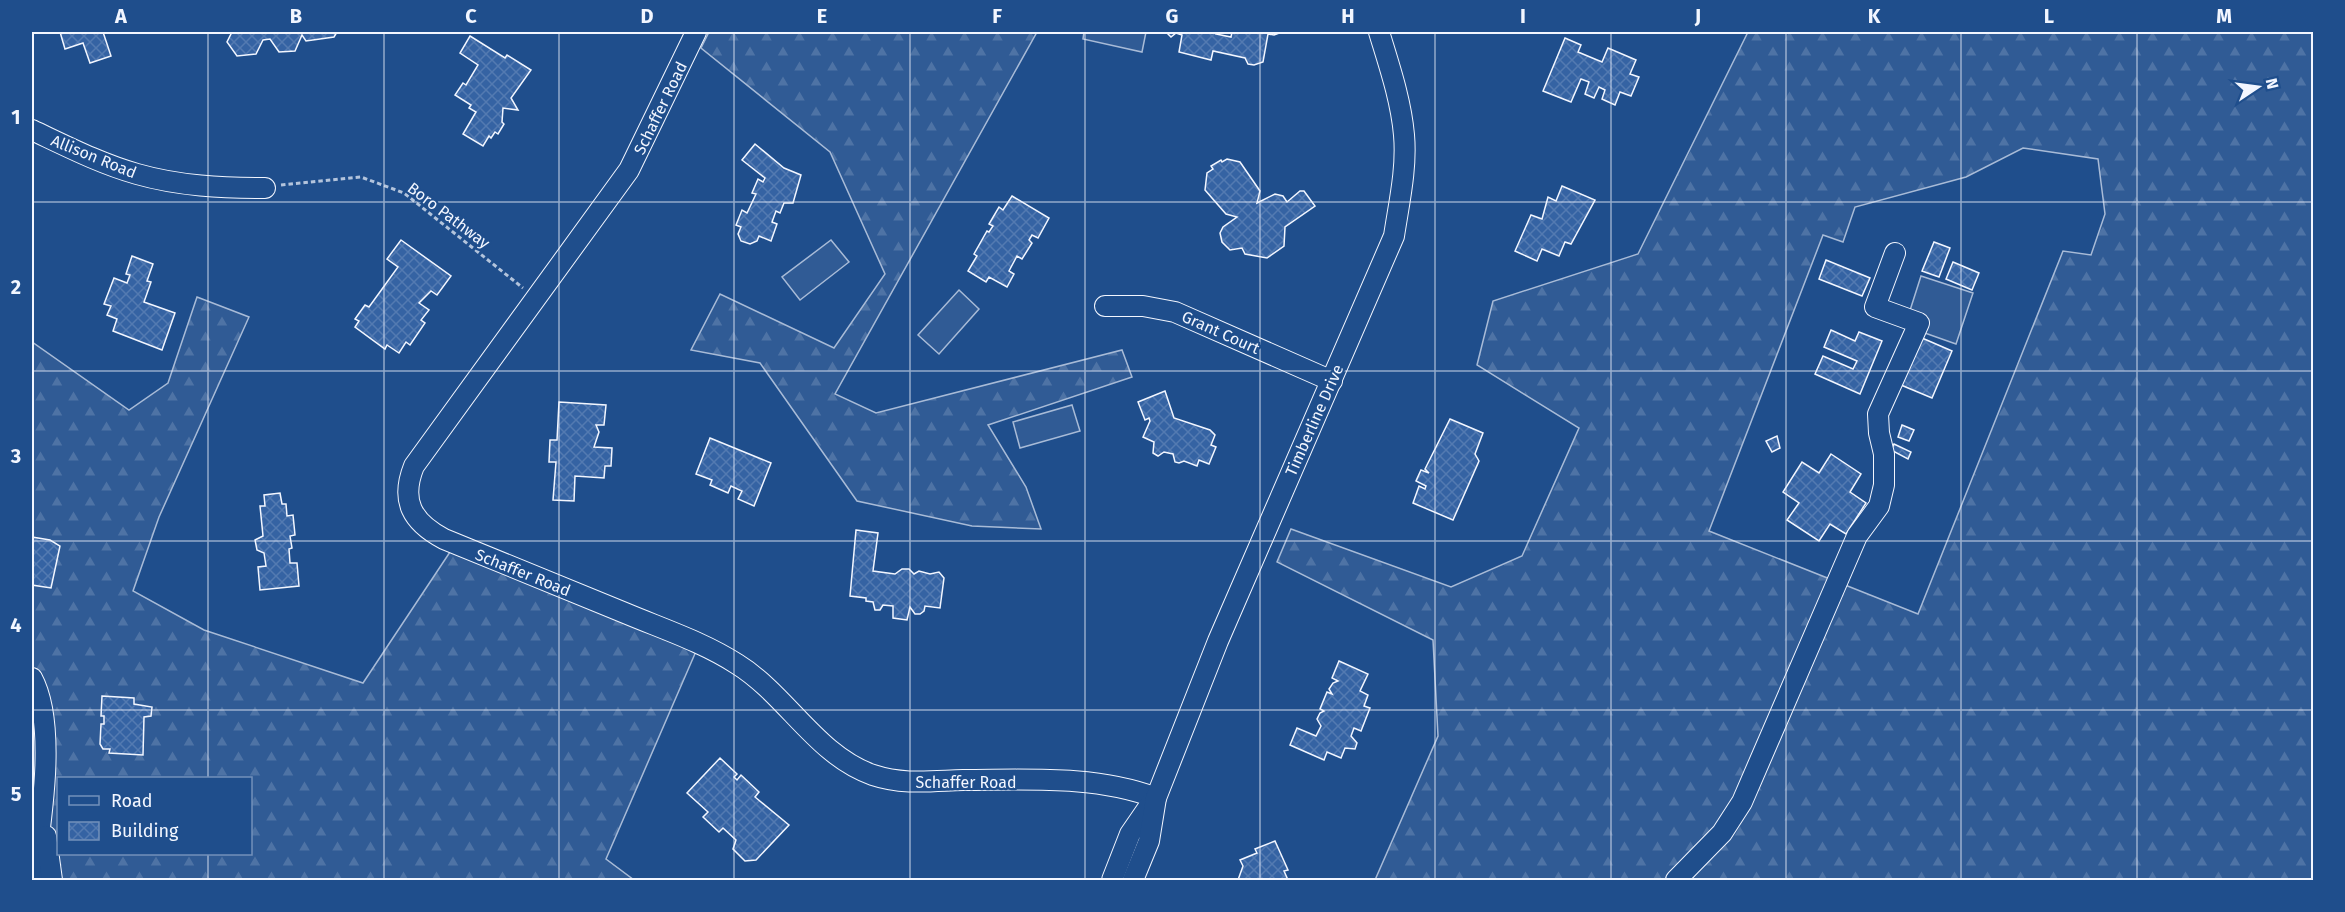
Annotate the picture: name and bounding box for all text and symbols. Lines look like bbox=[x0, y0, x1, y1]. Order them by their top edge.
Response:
text: A bbox=[114, 4, 128, 28]
text: B bbox=[290, 4, 302, 28]
text: C bbox=[465, 4, 477, 28]
text: D bbox=[640, 4, 654, 28]
text: E bbox=[817, 4, 827, 28]
text: F bbox=[992, 4, 1002, 28]
text: G bbox=[1166, 4, 1178, 28]
text: H bbox=[1341, 4, 1355, 28]
text: I bbox=[1520, 4, 1526, 28]
text: J bbox=[1694, 4, 1701, 28]
text: K bbox=[1868, 4, 1881, 28]
text: L bbox=[2044, 4, 2054, 28]
text: M bbox=[2216, 4, 2232, 28]
north arrow bbox=[2228, 57, 2288, 117]
street label: Schaffer Road bbox=[630, 59, 691, 158]
text: N bbox=[2262, 76, 2283, 91]
text: 1 bbox=[11, 105, 21, 129]
street label: Allison Road bbox=[48, 131, 139, 182]
street label: Boro Pathway bbox=[404, 178, 494, 253]
text: 2 bbox=[11, 275, 21, 299]
street label: Grant Court bbox=[1179, 307, 1263, 358]
street label: Timberline Drive bbox=[1281, 362, 1348, 479]
text: 3 bbox=[10, 444, 21, 468]
street label: Schaffer Road bbox=[472, 545, 573, 600]
text: 4 bbox=[10, 613, 22, 637]
street label: Schaffer Road bbox=[915, 773, 1017, 792]
legend bbox=[57, 777, 252, 855]
text: 5 bbox=[11, 782, 22, 806]
text: Road bbox=[111, 790, 153, 812]
text: Building bbox=[111, 820, 179, 842]

